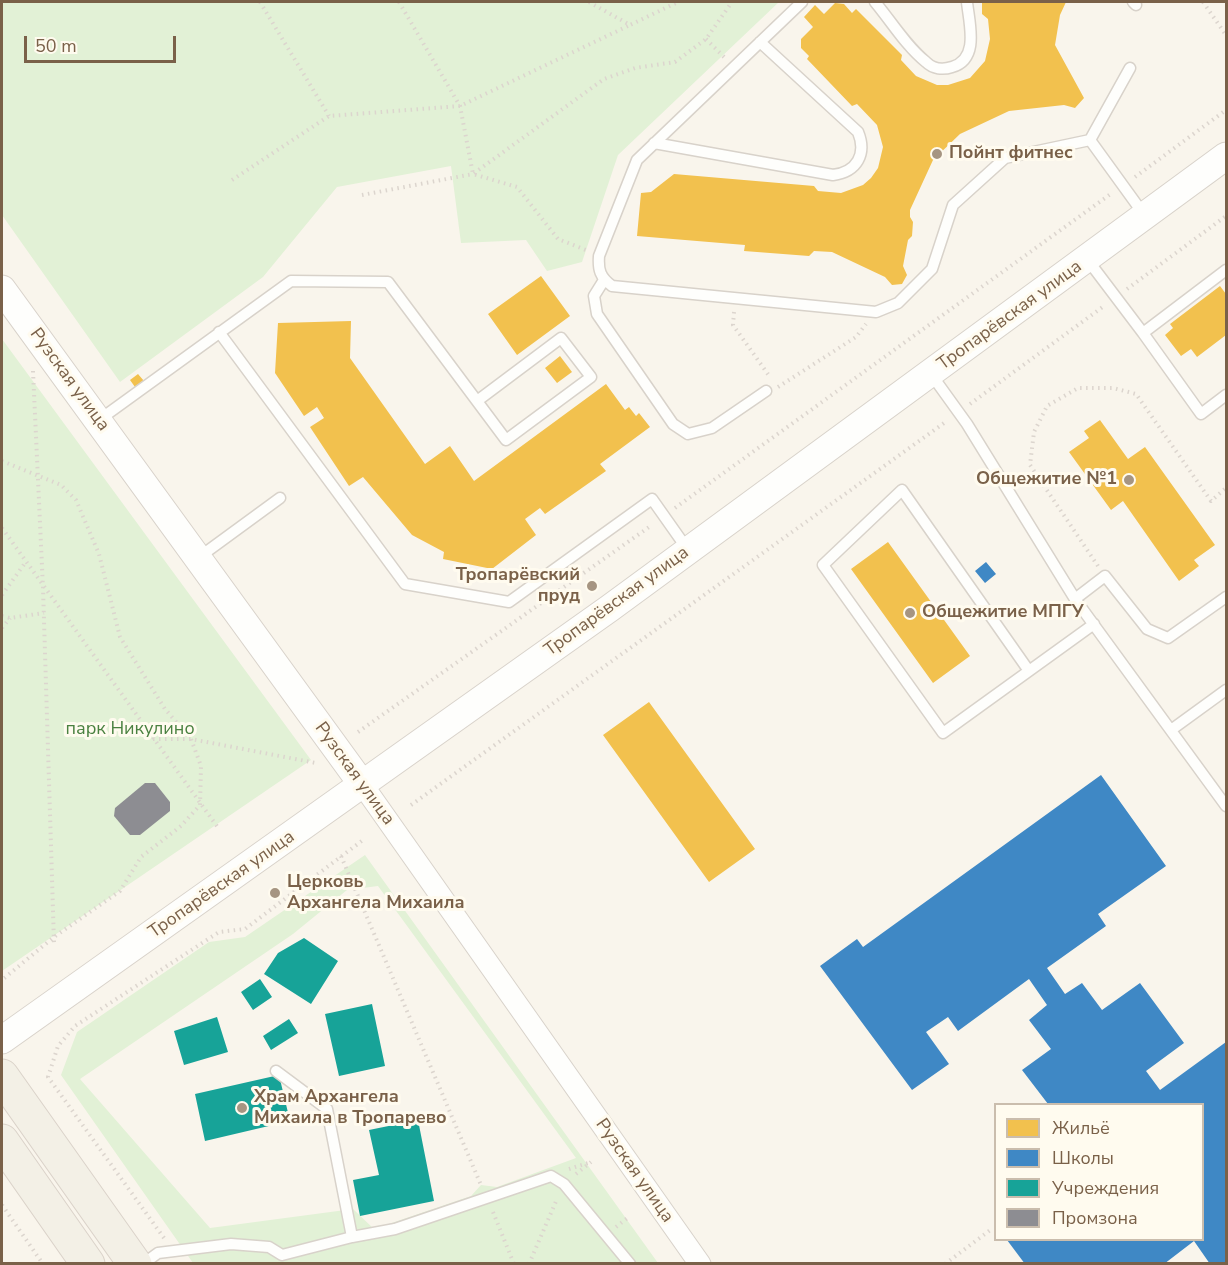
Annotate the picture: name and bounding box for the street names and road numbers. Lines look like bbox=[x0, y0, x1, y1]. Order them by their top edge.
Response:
street label: Тропарёвская улица bbox=[934, 256, 1086, 376]
street label: Рузская улица bbox=[24, 324, 114, 436]
street label: Тропарёвская улица bbox=[541, 542, 693, 662]
street label: Рузская улица bbox=[309, 718, 399, 830]
street label: Тропарёвская улица bbox=[145, 827, 299, 943]
street label: Рузская улица bbox=[590, 1115, 678, 1227]

